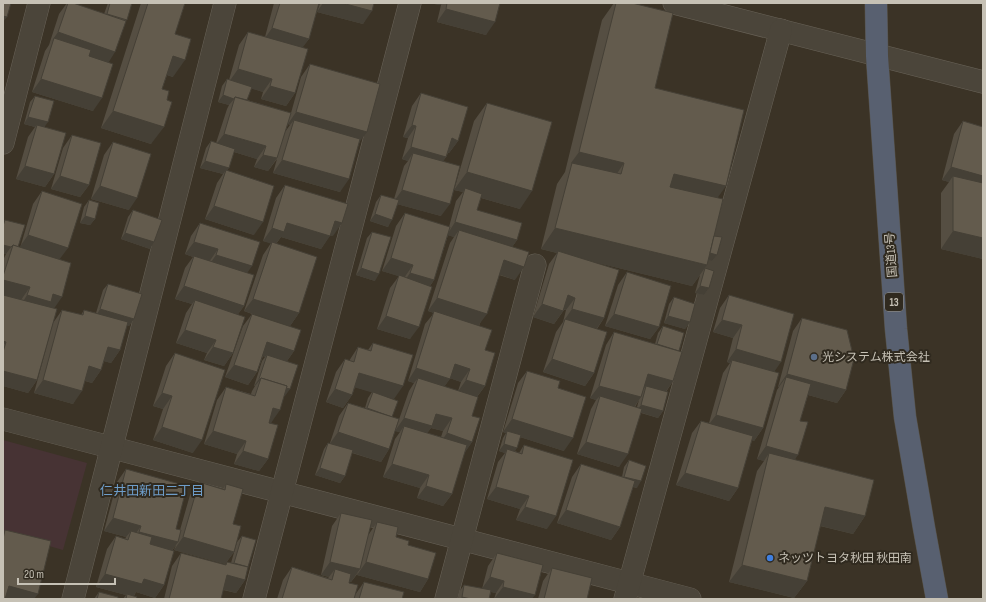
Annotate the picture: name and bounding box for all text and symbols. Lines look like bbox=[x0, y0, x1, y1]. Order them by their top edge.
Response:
street label: 国道13号 bbox=[882, 232, 901, 278]
road number: 13 bbox=[885, 293, 903, 311]
place label: 光システム株式会社 bbox=[822, 350, 930, 365]
marker: 光システム株式会社 bbox=[809, 352, 819, 362]
district label: 仁井田新田二丁目 bbox=[100, 483, 204, 499]
place label: ネッツトヨタ秋田 秋田南 bbox=[778, 551, 912, 566]
marker: ネッツトヨタ秋田 秋田南 bbox=[765, 553, 775, 563]
scale bar bbox=[18, 560, 115, 586]
text: 20 m bbox=[24, 567, 44, 582]

